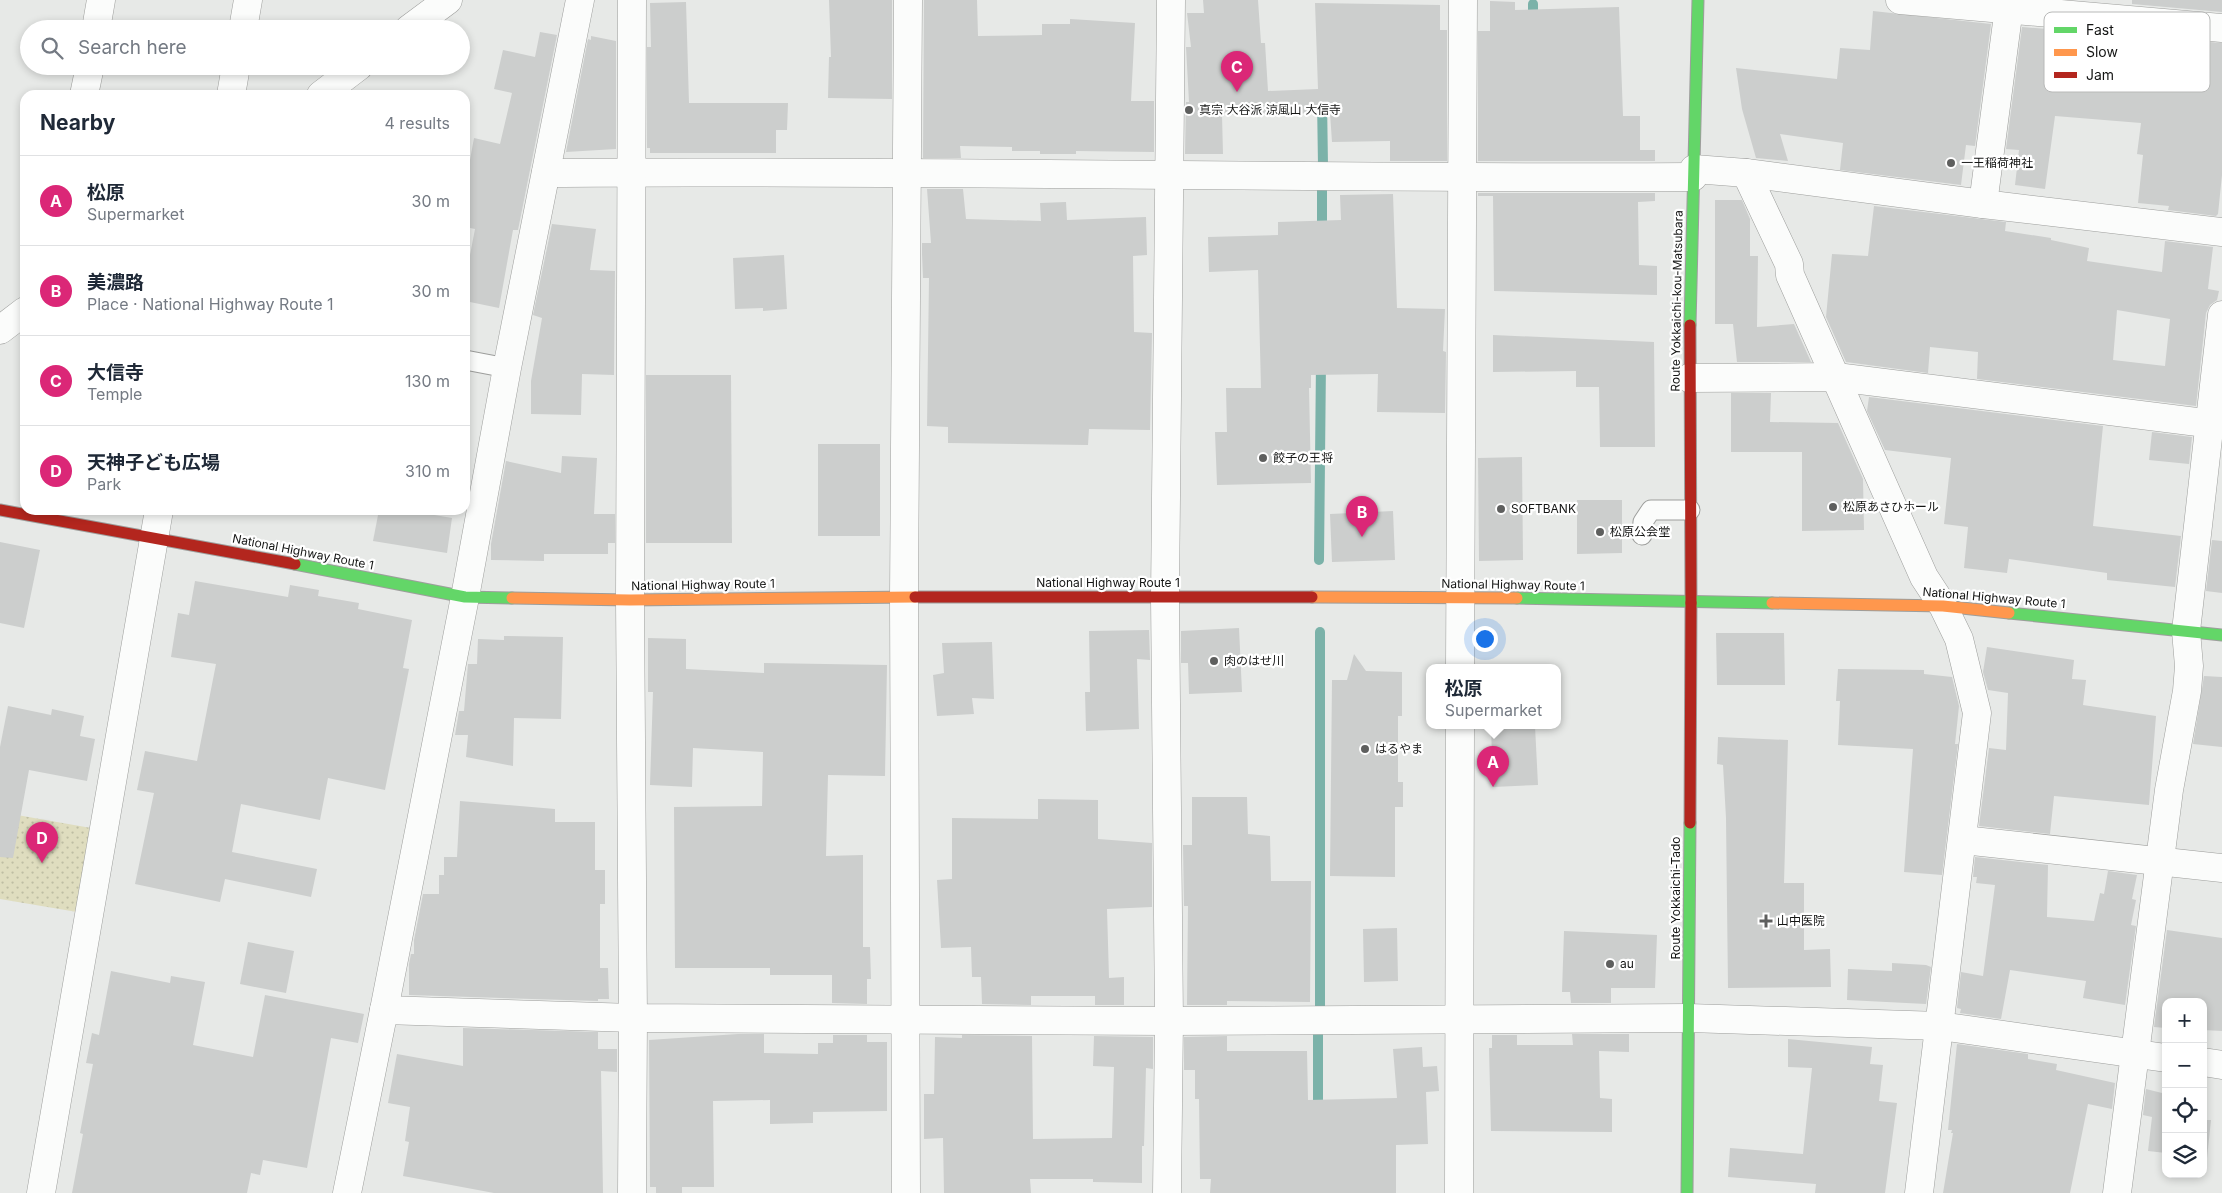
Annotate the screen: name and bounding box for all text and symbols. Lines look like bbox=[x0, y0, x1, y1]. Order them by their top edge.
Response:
legend bbox=[2044, 12, 2210, 92]
search box bbox=[20, 20, 470, 75]
text: Fast bbox=[2086, 21, 2114, 38]
icon: search bbox=[38, 34, 66, 62]
text: Search here bbox=[78, 36, 187, 59]
text: Slow bbox=[2086, 43, 2118, 60]
pin: C bbox=[1221, 51, 1253, 92]
text: Jam bbox=[2086, 66, 2114, 83]
place label: 真宗 大谷派 涼風山 大信寺 bbox=[1199, 102, 1341, 117]
marker: 真宗 大谷派 涼風山 大信寺 bbox=[1183, 104, 1195, 116]
text: Nearby bbox=[40, 110, 115, 135]
text: 4 results bbox=[385, 113, 450, 133]
place label: 一王稲荷神社 bbox=[1961, 155, 2033, 170]
marker: 一王稲荷神社 bbox=[1945, 157, 1957, 169]
text: 松原 bbox=[87, 181, 125, 204]
text: A bbox=[50, 191, 62, 211]
text: 30 m bbox=[412, 191, 450, 211]
text: Supermarket bbox=[87, 204, 184, 224]
street label: Route Yokkaichi-kou-Matsubara bbox=[1667, 210, 1686, 392]
text: 美濃路 bbox=[87, 271, 144, 294]
text: B bbox=[51, 281, 61, 301]
text: 30 m bbox=[412, 281, 450, 301]
text: Place · National Highway Route 1 bbox=[87, 294, 334, 314]
text: 大信寺 bbox=[87, 361, 144, 384]
text: C bbox=[50, 371, 62, 391]
text: 130 m bbox=[405, 371, 450, 391]
text: Temple bbox=[87, 384, 142, 404]
place label: 餃子の王将 bbox=[1273, 450, 1333, 465]
text: 天神子ども広場 bbox=[87, 451, 220, 474]
marker: 餃子の王将 bbox=[1257, 452, 1269, 464]
text: D bbox=[50, 461, 62, 481]
text: 310 m bbox=[405, 461, 450, 481]
text: Park bbox=[87, 474, 121, 494]
pin: B bbox=[1346, 496, 1378, 537]
place label: 松原あさひホール bbox=[1843, 499, 1939, 514]
place label: SOFTBANK bbox=[1511, 501, 1576, 516]
marker: 松原あさひホール bbox=[1827, 501, 1839, 513]
marker: SOFTBANK bbox=[1495, 503, 1507, 515]
place label: 松原公会堂 bbox=[1610, 524, 1670, 539]
marker: 松原公会堂 bbox=[1594, 526, 1606, 538]
street label: National Highway Route 1 bbox=[231, 530, 375, 573]
street label: National Highway Route 1 bbox=[1036, 575, 1180, 590]
street label: National Highway Route 1 bbox=[631, 576, 775, 593]
street label: National Highway Route 1 bbox=[1441, 576, 1585, 593]
street label: National Highway Route 1 bbox=[1922, 584, 2066, 611]
your location bbox=[1472, 626, 1498, 652]
place label: 肉のはせ川 bbox=[1224, 653, 1284, 668]
marker: 肉のはせ川 bbox=[1208, 655, 1220, 667]
popup bbox=[1426, 664, 1561, 729]
text: 松原 bbox=[1445, 677, 1483, 700]
text: Supermarket bbox=[1445, 700, 1542, 720]
place label: はるやま bbox=[1375, 741, 1423, 756]
marker: はるやま bbox=[1359, 743, 1371, 755]
pin: A bbox=[1477, 746, 1509, 787]
pin: D bbox=[26, 822, 58, 863]
street label: Route Yokkaichi-Tado bbox=[1668, 837, 1683, 959]
place label: 山中医院 bbox=[1777, 913, 1825, 928]
marker: 山中医院 bbox=[1759, 914, 1773, 928]
place label: au bbox=[1620, 956, 1634, 971]
marker: au bbox=[1604, 958, 1616, 970]
map controls bbox=[2162, 998, 2207, 1178]
button: + bbox=[2162, 998, 2207, 1043]
button: − bbox=[2162, 1043, 2207, 1088]
button: locate bbox=[2162, 1088, 2207, 1133]
button: layers bbox=[2162, 1133, 2207, 1178]

